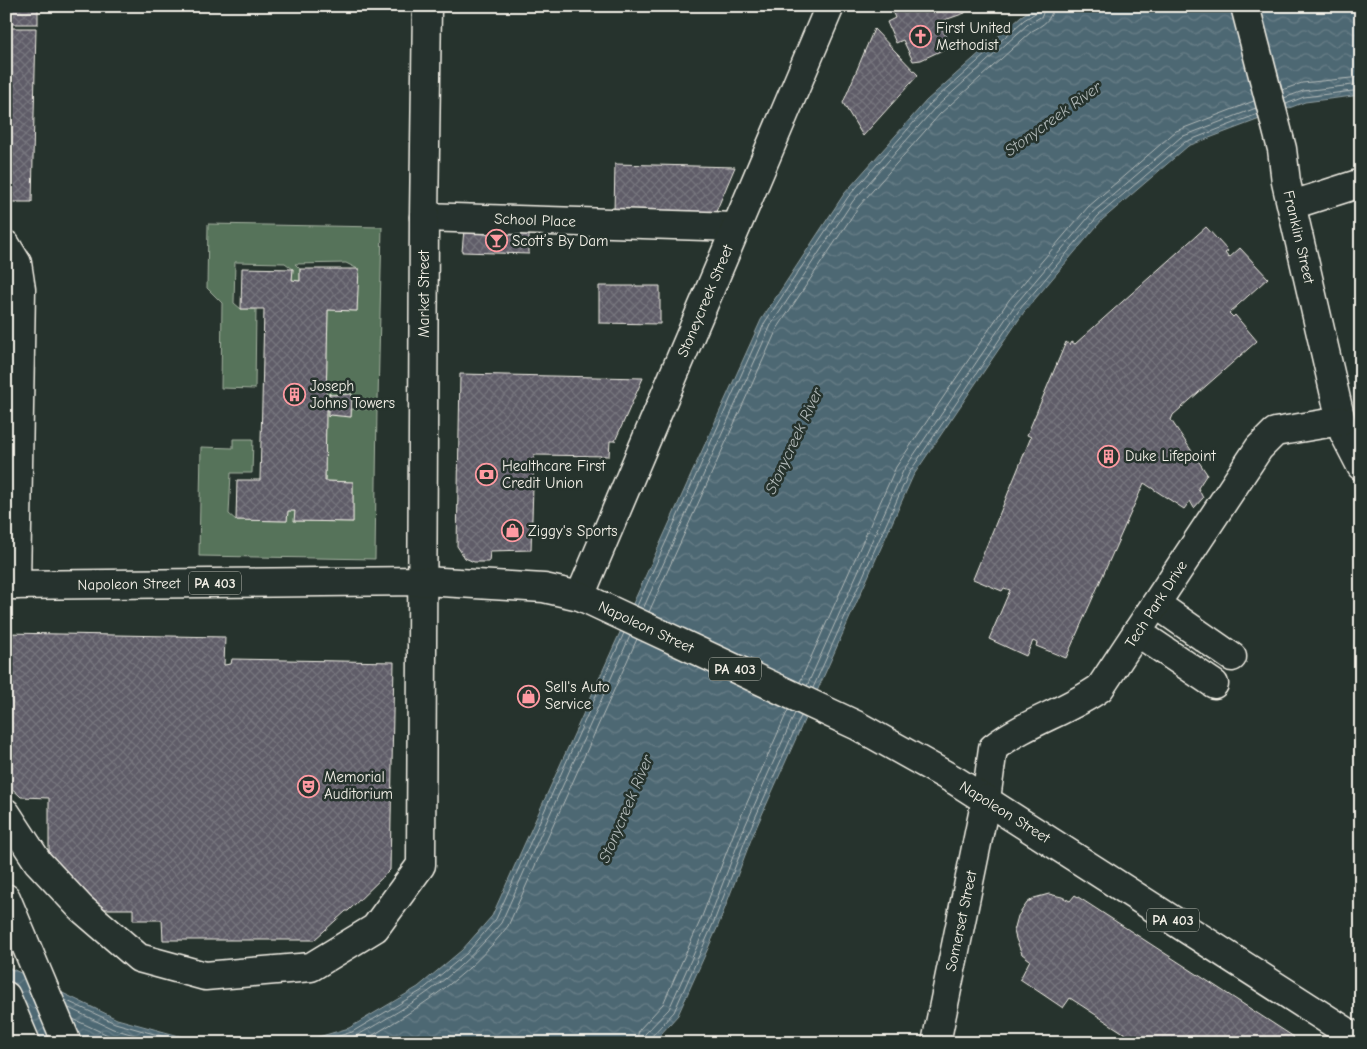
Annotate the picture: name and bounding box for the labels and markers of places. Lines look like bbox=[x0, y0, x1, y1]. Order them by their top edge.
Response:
place label: First United Methodist bbox=[936, 19, 1011, 54]
church icon: First United Methodist bbox=[908, 25, 932, 49]
bar icon: Scott’s By Dam bbox=[484, 229, 508, 253]
place label: Scott’s By Dam bbox=[512, 232, 609, 250]
place label: Joseph Johns Towers bbox=[310, 377, 395, 412]
building icon: Joseph Johns Towers bbox=[282, 383, 306, 407]
building icon: Duke Lifepoint bbox=[1097, 444, 1121, 468]
place label: Duke Lifepoint bbox=[1125, 447, 1217, 465]
place label: Healthcare First Credit Union bbox=[502, 457, 606, 492]
bank icon: Healthcare First Credit Union bbox=[474, 463, 498, 487]
shop icon: Ziggy's Sports bbox=[500, 519, 524, 543]
place label: Ziggy's Sports bbox=[528, 522, 618, 540]
place label: Sell's Auto Service bbox=[545, 678, 610, 713]
shop icon: Sell's Auto Service bbox=[517, 684, 541, 708]
place label: Memorial Auditorium bbox=[324, 768, 393, 803]
theatre icon: Memorial Auditorium bbox=[296, 774, 320, 798]

